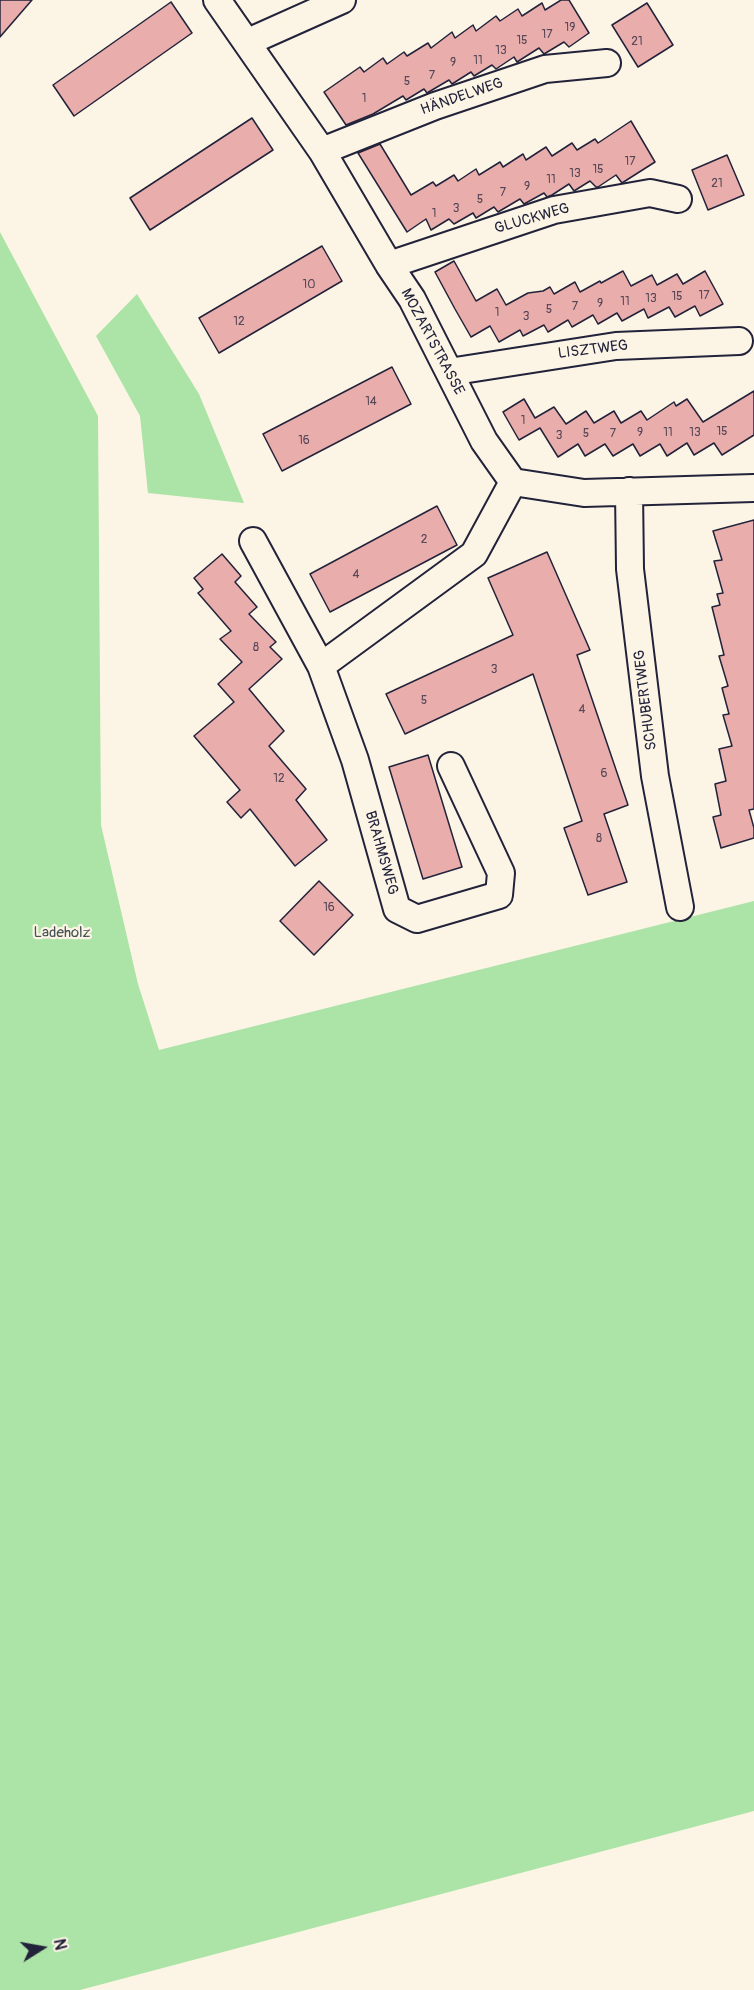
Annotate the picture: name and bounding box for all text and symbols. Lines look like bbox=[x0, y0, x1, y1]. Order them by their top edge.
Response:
house number: 19 bbox=[565, 21, 575, 35]
house number: 17 bbox=[541, 28, 553, 42]
house number: 15 bbox=[516, 34, 528, 48]
house number: 21 bbox=[631, 35, 643, 49]
house number: 13 bbox=[495, 44, 507, 58]
house number: 11 bbox=[473, 54, 483, 68]
house number: 9 bbox=[450, 56, 456, 70]
house number: 7 bbox=[429, 69, 435, 83]
street label: HÄNDELWEG bbox=[418, 74, 506, 120]
house number: 5 bbox=[404, 75, 410, 89]
house number: 1 bbox=[362, 92, 366, 106]
house number: 17 bbox=[624, 155, 636, 169]
house number: 15 bbox=[592, 163, 604, 177]
house number: 13 bbox=[569, 167, 581, 181]
house number: 11 bbox=[546, 173, 556, 187]
house number: 21 bbox=[711, 177, 723, 191]
house number: 9 bbox=[524, 180, 530, 194]
house number: 7 bbox=[500, 186, 506, 200]
house number: 5 bbox=[477, 193, 483, 207]
street label: GLUCKWEG bbox=[492, 200, 572, 238]
house number: 3 bbox=[453, 202, 459, 216]
house number: 1 bbox=[432, 207, 436, 221]
house number: 10 bbox=[303, 278, 315, 292]
street label: MOZARTSTRASSE bbox=[396, 286, 468, 398]
house number: 17 bbox=[698, 289, 710, 303]
house number: 15 bbox=[671, 290, 683, 304]
house number: 13 bbox=[645, 292, 657, 306]
house number: 11 bbox=[620, 295, 630, 309]
house number: 9 bbox=[597, 297, 603, 311]
house number: 7 bbox=[572, 300, 578, 314]
house number: 5 bbox=[546, 303, 552, 317]
house number: 1 bbox=[495, 306, 499, 320]
house number: 3 bbox=[523, 310, 529, 324]
house number: 12 bbox=[233, 315, 245, 329]
street label: LISZTWEG bbox=[557, 337, 629, 363]
house number: 14 bbox=[365, 395, 377, 409]
house number: 1 bbox=[521, 414, 525, 428]
house number: 15 bbox=[716, 425, 728, 439]
house number: 9 bbox=[637, 426, 643, 440]
house number: 11 bbox=[663, 426, 673, 440]
house number: 13 bbox=[689, 426, 701, 440]
house number: 5 bbox=[583, 427, 589, 441]
house number: 7 bbox=[610, 427, 616, 441]
house number: 3 bbox=[556, 429, 562, 443]
house number: 16 bbox=[298, 434, 310, 448]
house number: 2 bbox=[421, 533, 427, 547]
house number: 4 bbox=[353, 568, 359, 582]
house number: 8 bbox=[253, 641, 259, 655]
street label: SCHUBERTWEG bbox=[631, 649, 661, 751]
house number: 3 bbox=[491, 663, 497, 677]
house number: 5 bbox=[421, 694, 427, 708]
house number: 4 bbox=[579, 703, 585, 717]
house number: 6 bbox=[601, 767, 607, 781]
house number: 12 bbox=[273, 772, 285, 786]
street label: BRAHMSWEG bbox=[360, 809, 402, 897]
house number: 8 bbox=[596, 832, 602, 846]
house number: 16 bbox=[323, 901, 335, 915]
park label: Ladeholz bbox=[34, 924, 90, 942]
north arrow bbox=[12, 1918, 72, 1978]
text: N bbox=[49, 1937, 71, 1952]

